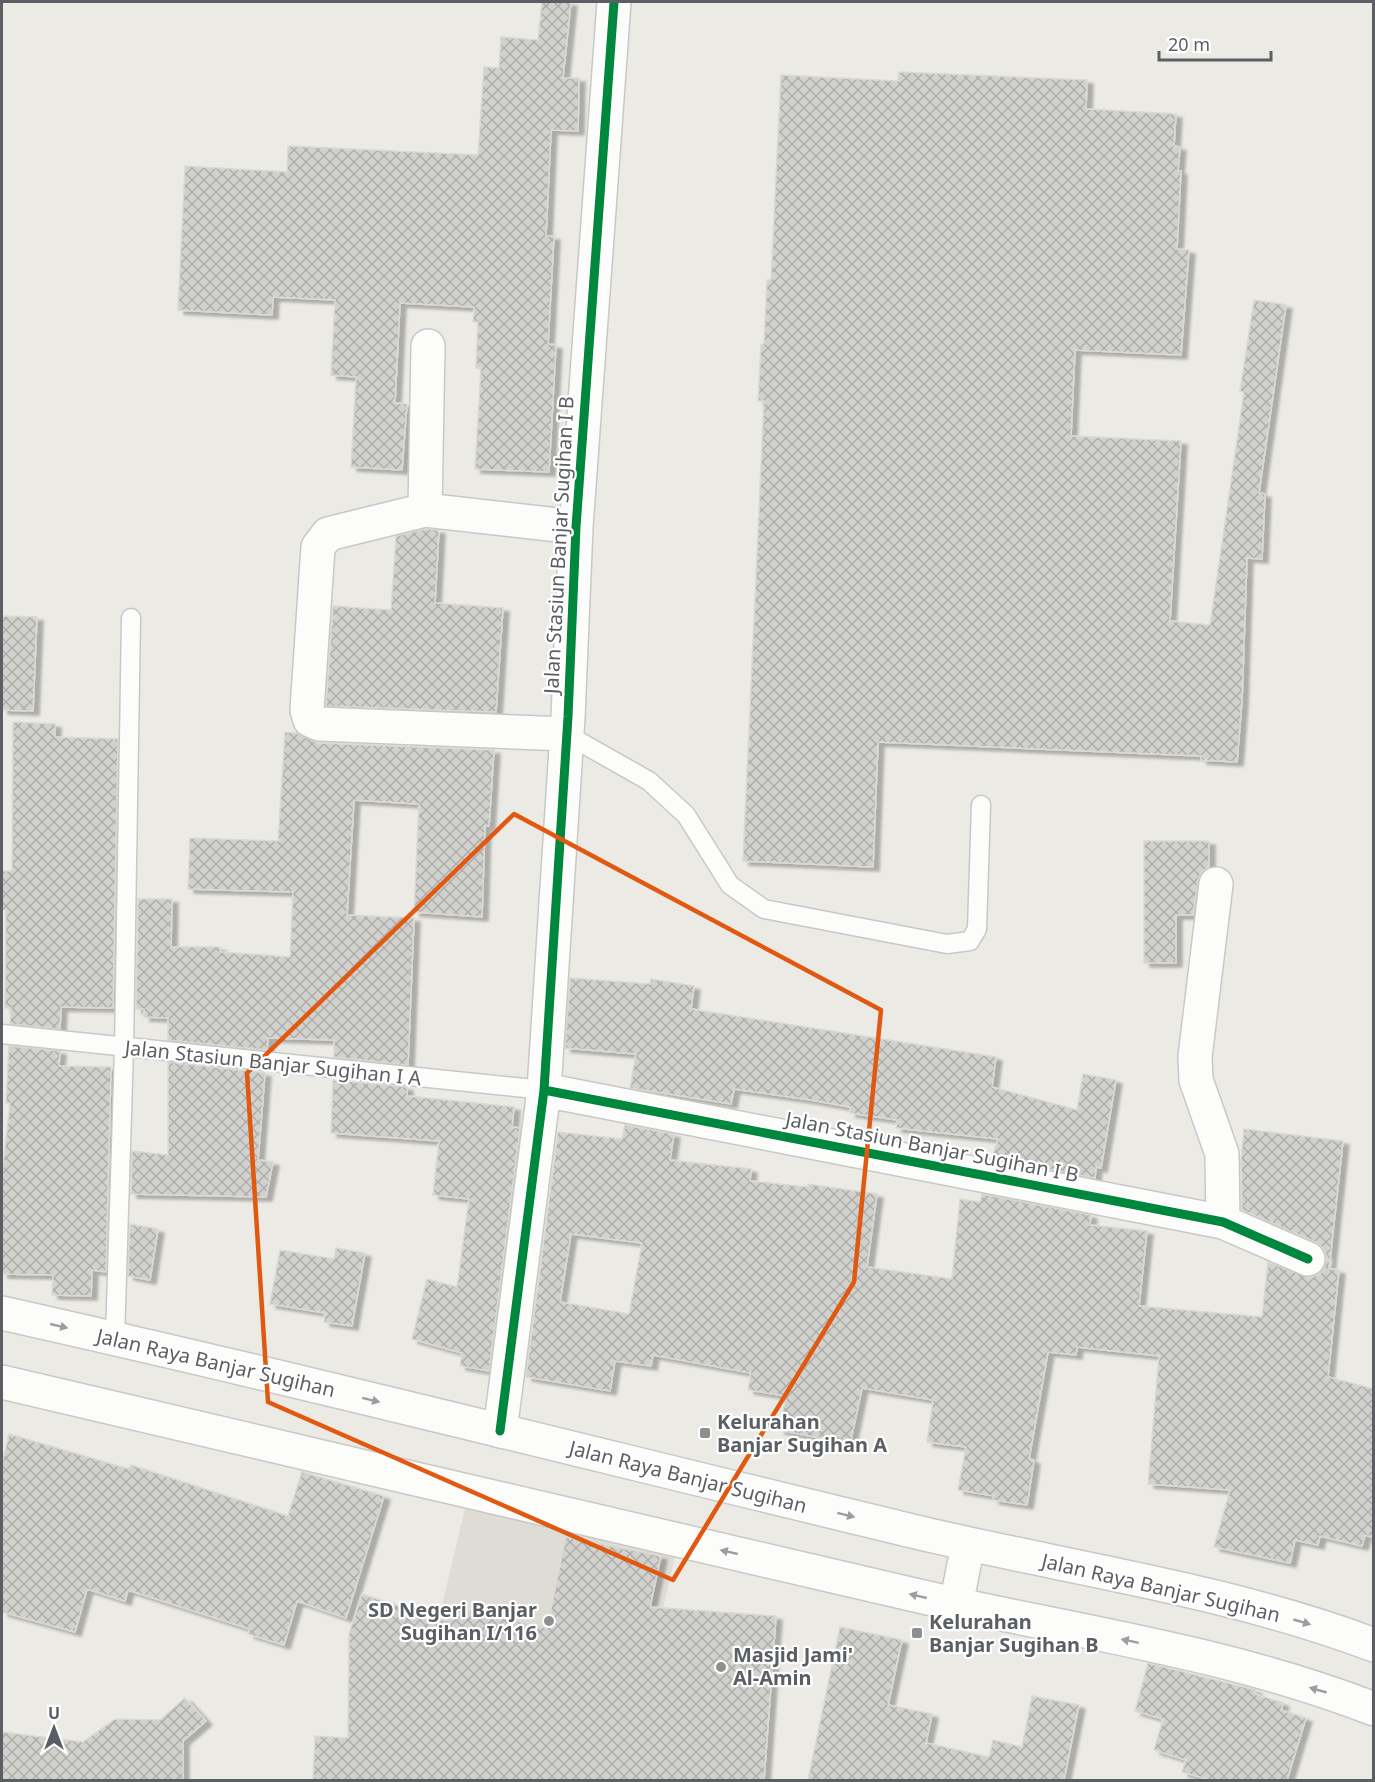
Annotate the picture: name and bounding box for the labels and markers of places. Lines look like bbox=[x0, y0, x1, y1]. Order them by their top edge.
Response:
place label: Kelurahan Banjar Sugihan A bbox=[717, 1408, 887, 1458]
marker: Kelurahan Banjar Sugihan A bbox=[698, 1426, 712, 1440]
place label: SD Negeri Banjar Sugihan I/116 bbox=[368, 1596, 537, 1646]
place label: Kelurahan Banjar Sugihan B bbox=[929, 1608, 1098, 1658]
marker: SD Negeri Banjar Sugihan I/116 bbox=[542, 1614, 556, 1628]
marker: Kelurahan Banjar Sugihan B bbox=[910, 1626, 924, 1640]
place label: Masjid Jami' Al-Amin bbox=[733, 1641, 853, 1691]
marker: Masjid Jami' Al-Amin bbox=[714, 1660, 728, 1674]

